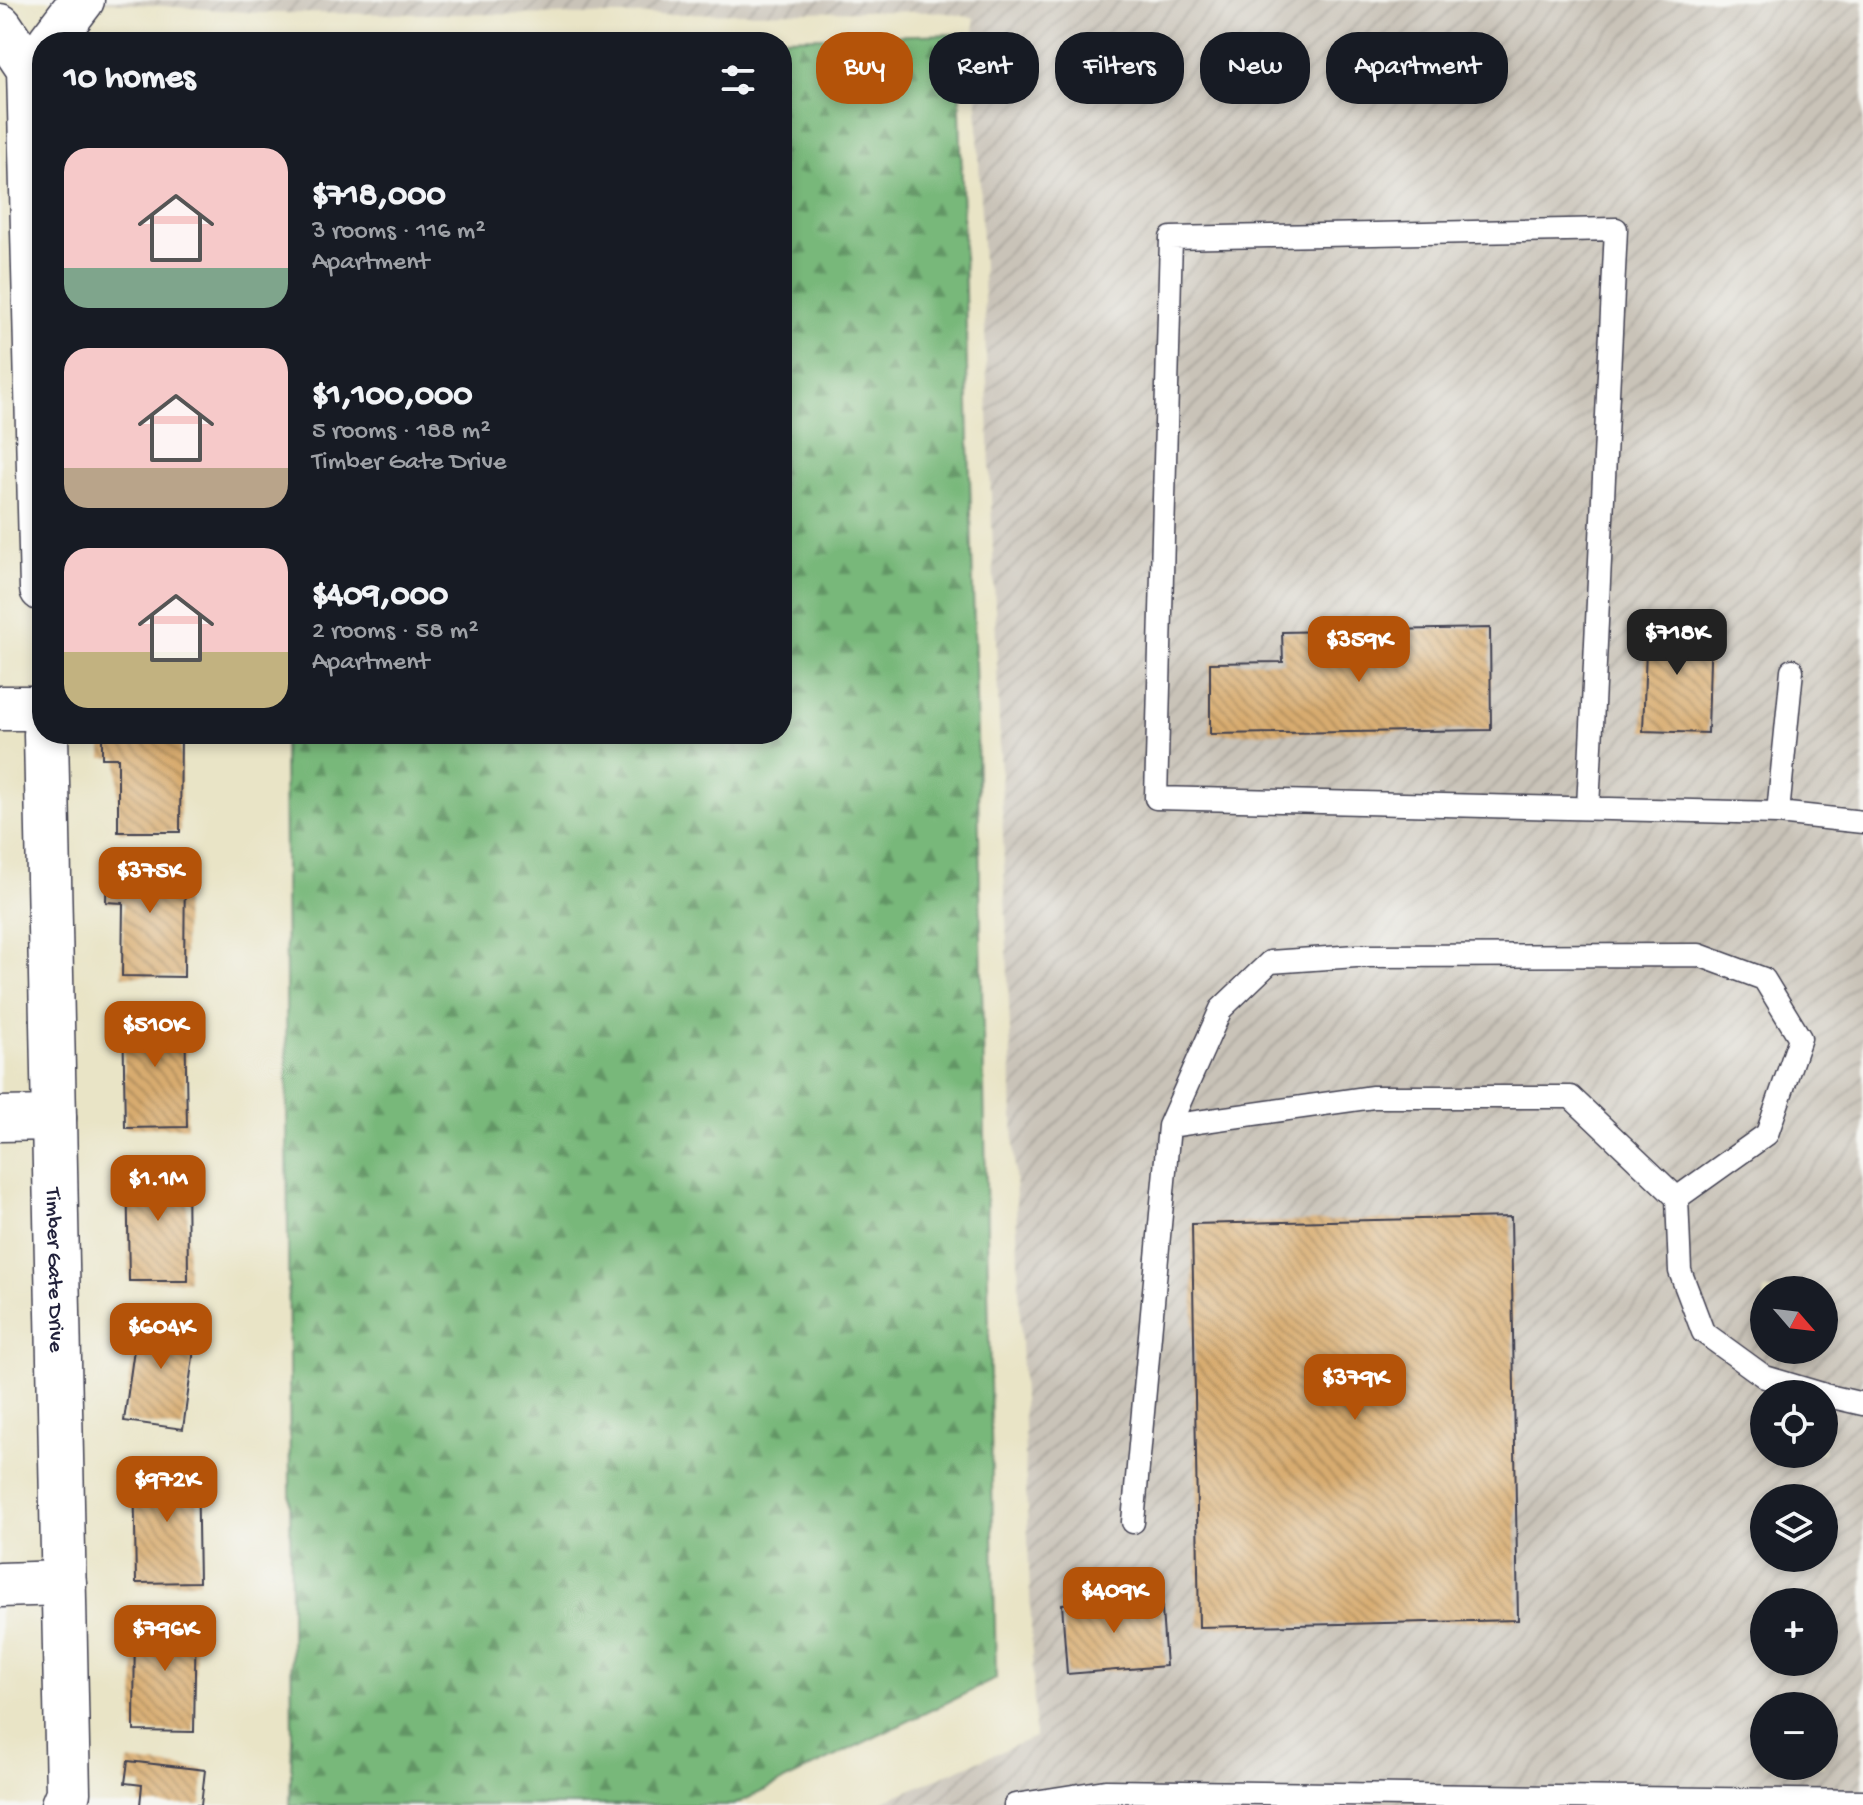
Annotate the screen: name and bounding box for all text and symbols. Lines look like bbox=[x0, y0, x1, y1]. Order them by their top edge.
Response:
chip: Buy bbox=[816, 32, 913, 104]
chip: Rent bbox=[929, 32, 1039, 104]
chip: Filters bbox=[1055, 32, 1184, 104]
chip: New bbox=[1200, 32, 1310, 104]
chip: Apartment bbox=[1326, 32, 1508, 104]
icon: filters bbox=[716, 58, 760, 102]
text: 10 homes bbox=[64, 60, 195, 100]
text: $718,000 bbox=[312, 177, 446, 217]
icon: home bbox=[128, 180, 224, 276]
text: 3 rooms · 116 m² bbox=[312, 217, 485, 248]
text: Apartment bbox=[312, 248, 429, 279]
text: $1,100,000 bbox=[312, 377, 473, 417]
icon: home bbox=[128, 380, 224, 476]
text: 5 rooms · 188 m² bbox=[312, 417, 490, 448]
text: Timber Gate Drive bbox=[312, 448, 506, 479]
text: $409,000 bbox=[312, 577, 448, 617]
icon: home bbox=[128, 580, 224, 676]
pin: $718K bbox=[1621, 609, 1733, 677]
pin: $359K bbox=[1303, 616, 1415, 684]
text: 2 rooms · 58 m² bbox=[312, 617, 478, 648]
text: $718K bbox=[1645, 619, 1709, 650]
text: $359K bbox=[1326, 626, 1392, 657]
text: Apartment bbox=[312, 648, 429, 679]
pin: $375K bbox=[94, 847, 206, 915]
text: $375K bbox=[117, 857, 183, 888]
pin: $510K bbox=[99, 1001, 211, 1069]
text: $510K bbox=[123, 1011, 187, 1042]
pin: $1.1M bbox=[102, 1155, 214, 1223]
text: $1.1M bbox=[129, 1165, 187, 1196]
street label: Timber Gate Drive bbox=[38, 1185, 68, 1353]
north arrow bbox=[1750, 1276, 1838, 1364]
map controls bbox=[1750, 1276, 1838, 1780]
pin: $604K bbox=[105, 1303, 217, 1371]
text: $604K bbox=[128, 1313, 194, 1344]
pin: $379K bbox=[1299, 1354, 1411, 1422]
text: $379K bbox=[1322, 1364, 1388, 1395]
button: locate bbox=[1750, 1380, 1838, 1468]
pin: $972K bbox=[111, 1456, 223, 1524]
text: $972K bbox=[134, 1466, 200, 1497]
button: layers bbox=[1750, 1484, 1838, 1572]
pin: $409K bbox=[1058, 1567, 1170, 1635]
text: $409K bbox=[1081, 1577, 1147, 1608]
button: + bbox=[1750, 1588, 1838, 1676]
pin: $796K bbox=[109, 1605, 221, 1673]
text: $796K bbox=[132, 1615, 198, 1646]
button: − bbox=[1750, 1692, 1838, 1780]

